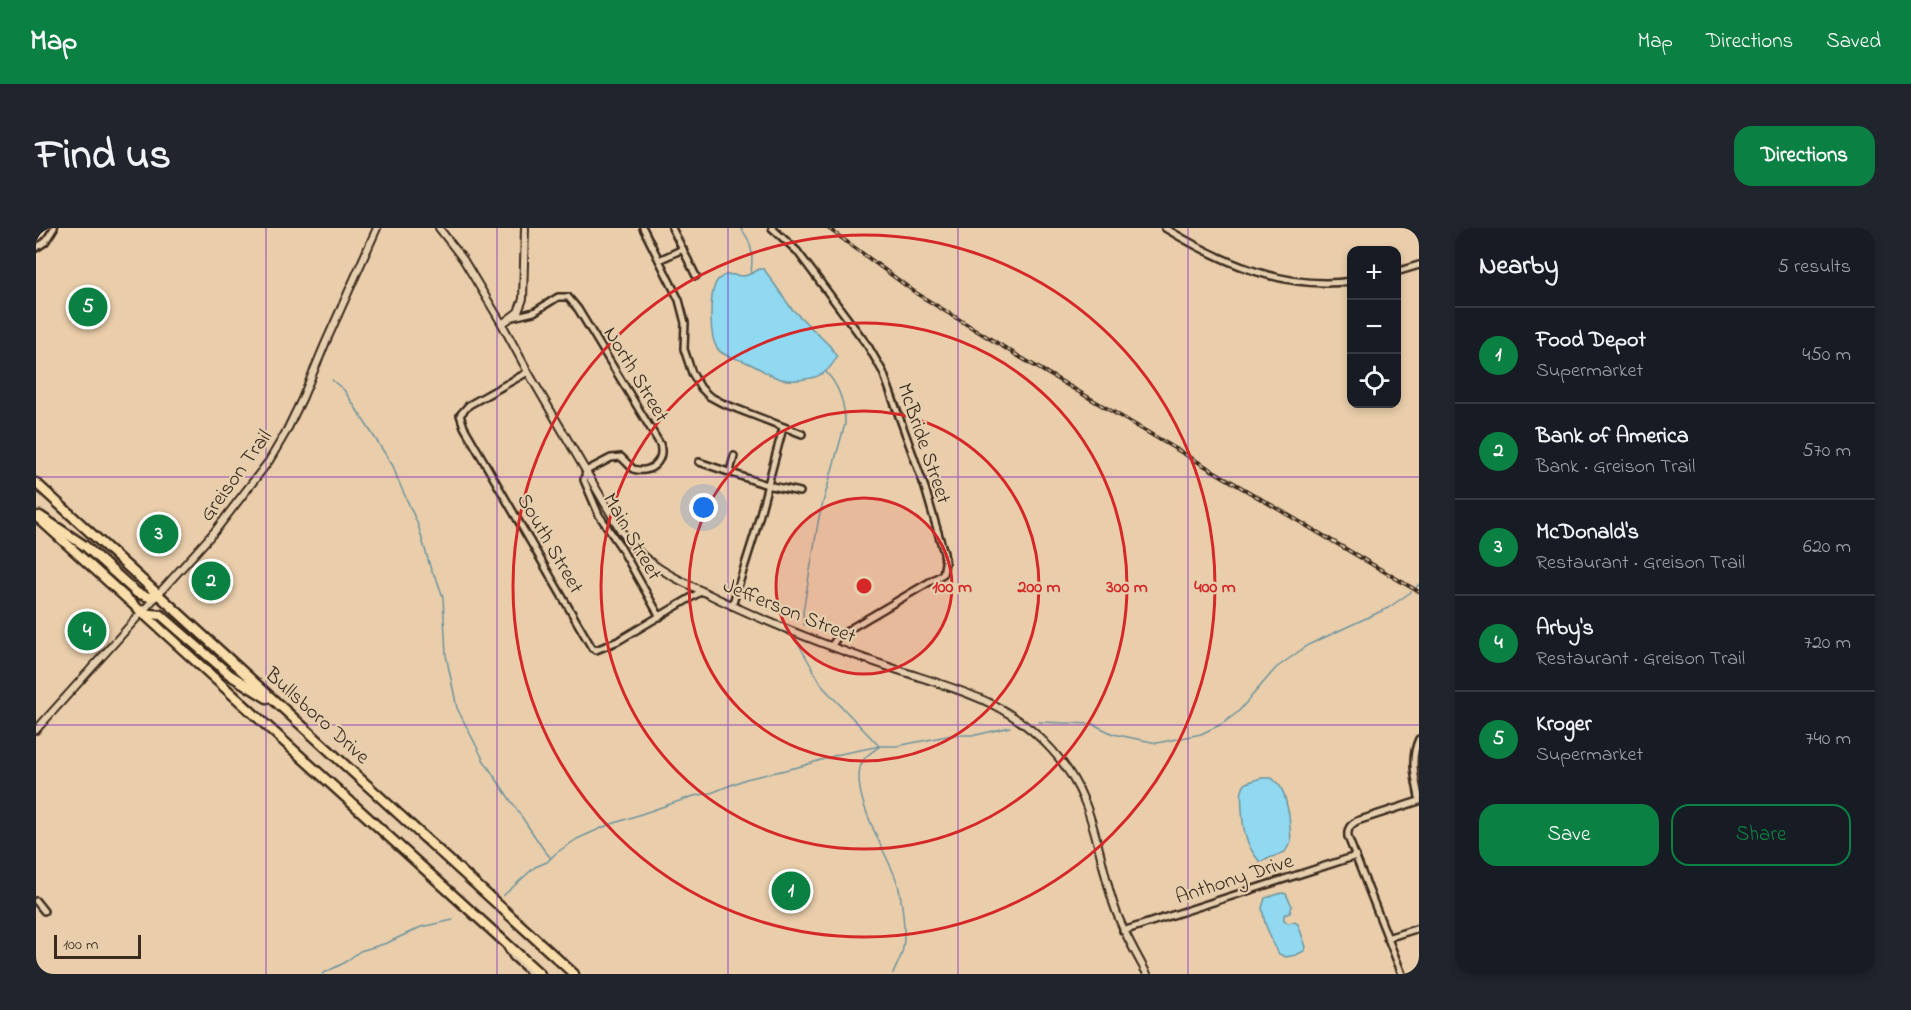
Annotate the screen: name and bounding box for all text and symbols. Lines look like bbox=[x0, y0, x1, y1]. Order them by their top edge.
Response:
text: Map bbox=[30, 22, 77, 63]
text: Map bbox=[1637, 27, 1673, 57]
text: Directions bbox=[1706, 27, 1793, 57]
text: Saved bbox=[1826, 27, 1881, 57]
text: Find us bbox=[36, 126, 171, 187]
button: Directions bbox=[1734, 126, 1875, 186]
map controls bbox=[1347, 246, 1401, 408]
button: + bbox=[1347, 246, 1401, 300]
text: Nearby bbox=[1479, 248, 1558, 286]
text: 5 results bbox=[1778, 253, 1851, 282]
pin: 5 bbox=[68, 284, 108, 329]
button: − bbox=[1347, 300, 1401, 354]
street label: North Street bbox=[595, 322, 676, 429]
text: Food Depot bbox=[1536, 325, 1646, 357]
text: 1 bbox=[1495, 341, 1502, 370]
text: 450 m bbox=[1802, 341, 1851, 370]
button: locate bbox=[1347, 354, 1401, 408]
text: Supermarket bbox=[1536, 357, 1643, 386]
street label: McBride Street bbox=[888, 379, 958, 508]
text: Bank of America bbox=[1536, 421, 1689, 453]
street label: Greison Trail bbox=[193, 424, 280, 528]
text: 2 bbox=[1494, 437, 1503, 466]
text: 570 m bbox=[1802, 437, 1851, 466]
text: Bank · Greison Trail bbox=[1536, 453, 1695, 482]
street label: South Street bbox=[508, 488, 590, 600]
street label: Main Street bbox=[594, 488, 668, 586]
your location bbox=[689, 493, 718, 522]
pin: 3 bbox=[140, 512, 178, 556]
text: McDonald's bbox=[1536, 517, 1639, 549]
text: 3 bbox=[1494, 533, 1503, 562]
text: 620 m bbox=[1803, 533, 1851, 562]
text: Restaurant · Greison Trail bbox=[1536, 549, 1745, 578]
pin: 2 bbox=[192, 558, 231, 604]
street label: Jefferson Street bbox=[718, 572, 860, 652]
text: 100 m bbox=[932, 575, 972, 601]
text: 200 m bbox=[1017, 575, 1061, 601]
text: 300 m bbox=[1105, 575, 1148, 601]
text: 400 m bbox=[1194, 575, 1236, 601]
centre of rings bbox=[854, 576, 874, 596]
pin: 4 bbox=[68, 608, 106, 654]
text: Arby's bbox=[1536, 613, 1594, 645]
text: 4 bbox=[1494, 629, 1503, 658]
text: 720 m bbox=[1804, 629, 1851, 658]
text: Restaurant · Greison Trail bbox=[1536, 645, 1745, 674]
street label: Bullsboro Drive bbox=[257, 660, 376, 772]
text: Kroger bbox=[1536, 709, 1592, 741]
text: 5 bbox=[1493, 725, 1504, 754]
text: 740 m bbox=[1805, 725, 1851, 754]
text: Supermarket bbox=[1536, 741, 1643, 770]
button: Save bbox=[1479, 804, 1659, 866]
button: Share bbox=[1671, 804, 1851, 866]
street label: Anthony Drive bbox=[1172, 847, 1299, 915]
pin: 1 bbox=[772, 868, 810, 914]
scale bar bbox=[54, 932, 141, 960]
text: 100 m bbox=[63, 933, 98, 957]

